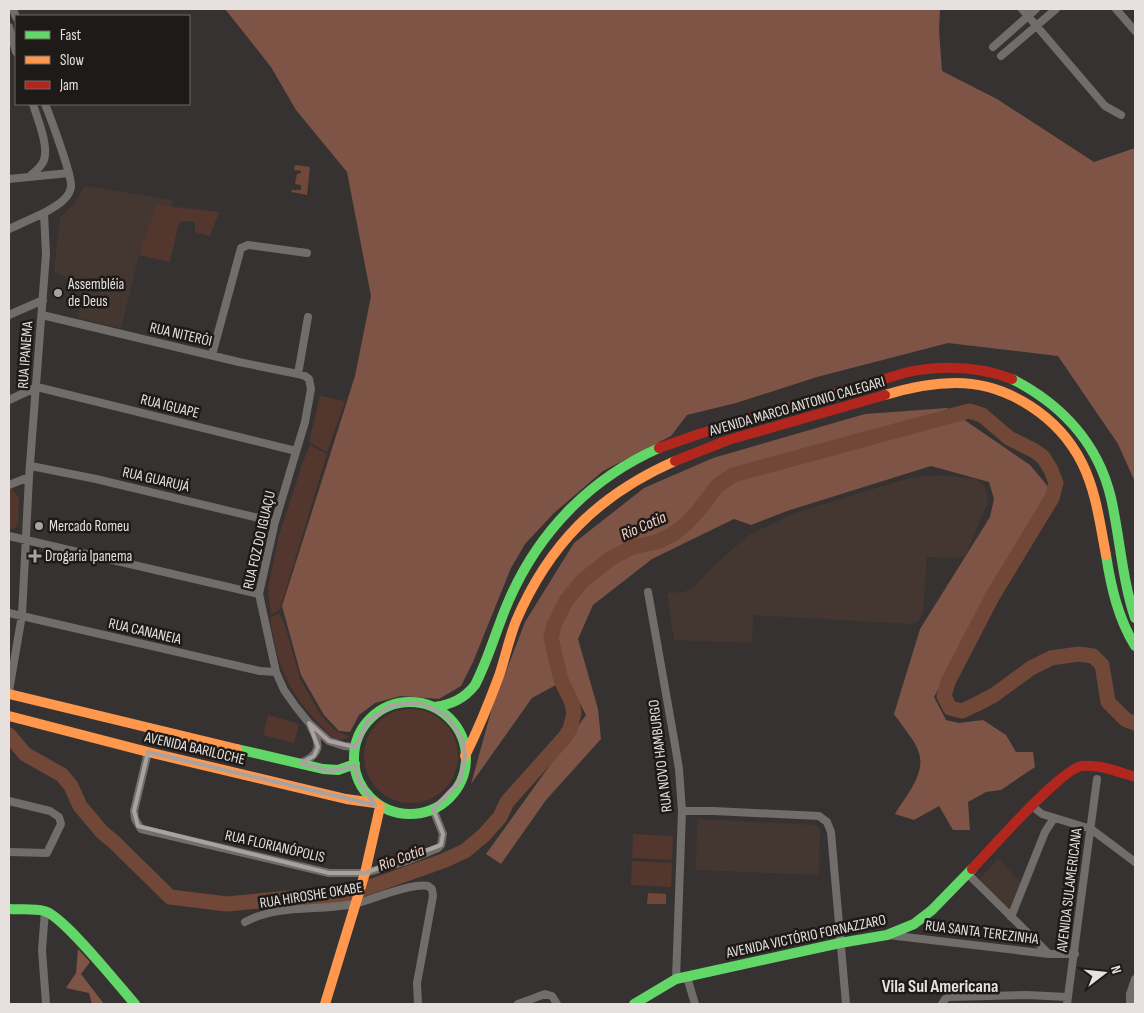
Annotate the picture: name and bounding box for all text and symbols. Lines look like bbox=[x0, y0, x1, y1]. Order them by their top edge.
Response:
legend bbox=[15, 15, 190, 105]
text: Fast bbox=[60, 26, 82, 45]
text: Slow bbox=[60, 51, 84, 70]
text: Jam bbox=[59, 76, 78, 95]
place label: Assembléia de Deus bbox=[67, 275, 125, 311]
marker: Assembléia de Deus bbox=[52, 287, 64, 299]
street label: RUA NITERÓI bbox=[148, 318, 214, 351]
street label: RUA IPANEMA bbox=[14, 320, 37, 389]
street label: AVENIDA MARCO ANTONIO CALEGARI bbox=[706, 372, 887, 441]
street label: RUA IGUAPE bbox=[139, 390, 201, 423]
street label: RUA GUARUJÁ bbox=[121, 463, 192, 497]
street label: RUA FOZ DO IGUAÇU bbox=[239, 489, 280, 591]
water label: Rio Cotia bbox=[618, 508, 670, 545]
place label: Mercado Romeu bbox=[49, 517, 129, 536]
marker: Mercado Romeu bbox=[33, 520, 45, 532]
place label: Drogaria Ipanema bbox=[45, 547, 133, 566]
marker: Drogaria Ipanema bbox=[29, 550, 41, 562]
street label: RUA CANANEIA bbox=[107, 614, 184, 649]
street label: RUA NOVO HAMBURGO bbox=[644, 699, 677, 813]
street label: AVENIDA BARILOCHE bbox=[142, 727, 247, 769]
street label: RUA FLORIANÓPOLIS bbox=[223, 826, 327, 867]
street label: AVENIDA SULAMERICANA bbox=[1052, 827, 1087, 954]
water label: Rio Cotia bbox=[376, 841, 428, 876]
street label: RUA HIROSHE OKABE bbox=[258, 878, 364, 913]
street label: AVENIDA VICTÓRIO FORNAZZARO bbox=[723, 910, 888, 963]
street label: RUA SANTA TEREZINHA bbox=[924, 916, 1040, 949]
north arrow bbox=[1079, 948, 1129, 998]
text: N bbox=[1107, 964, 1125, 975]
district label: Vila Sul Americana bbox=[882, 976, 998, 997]

